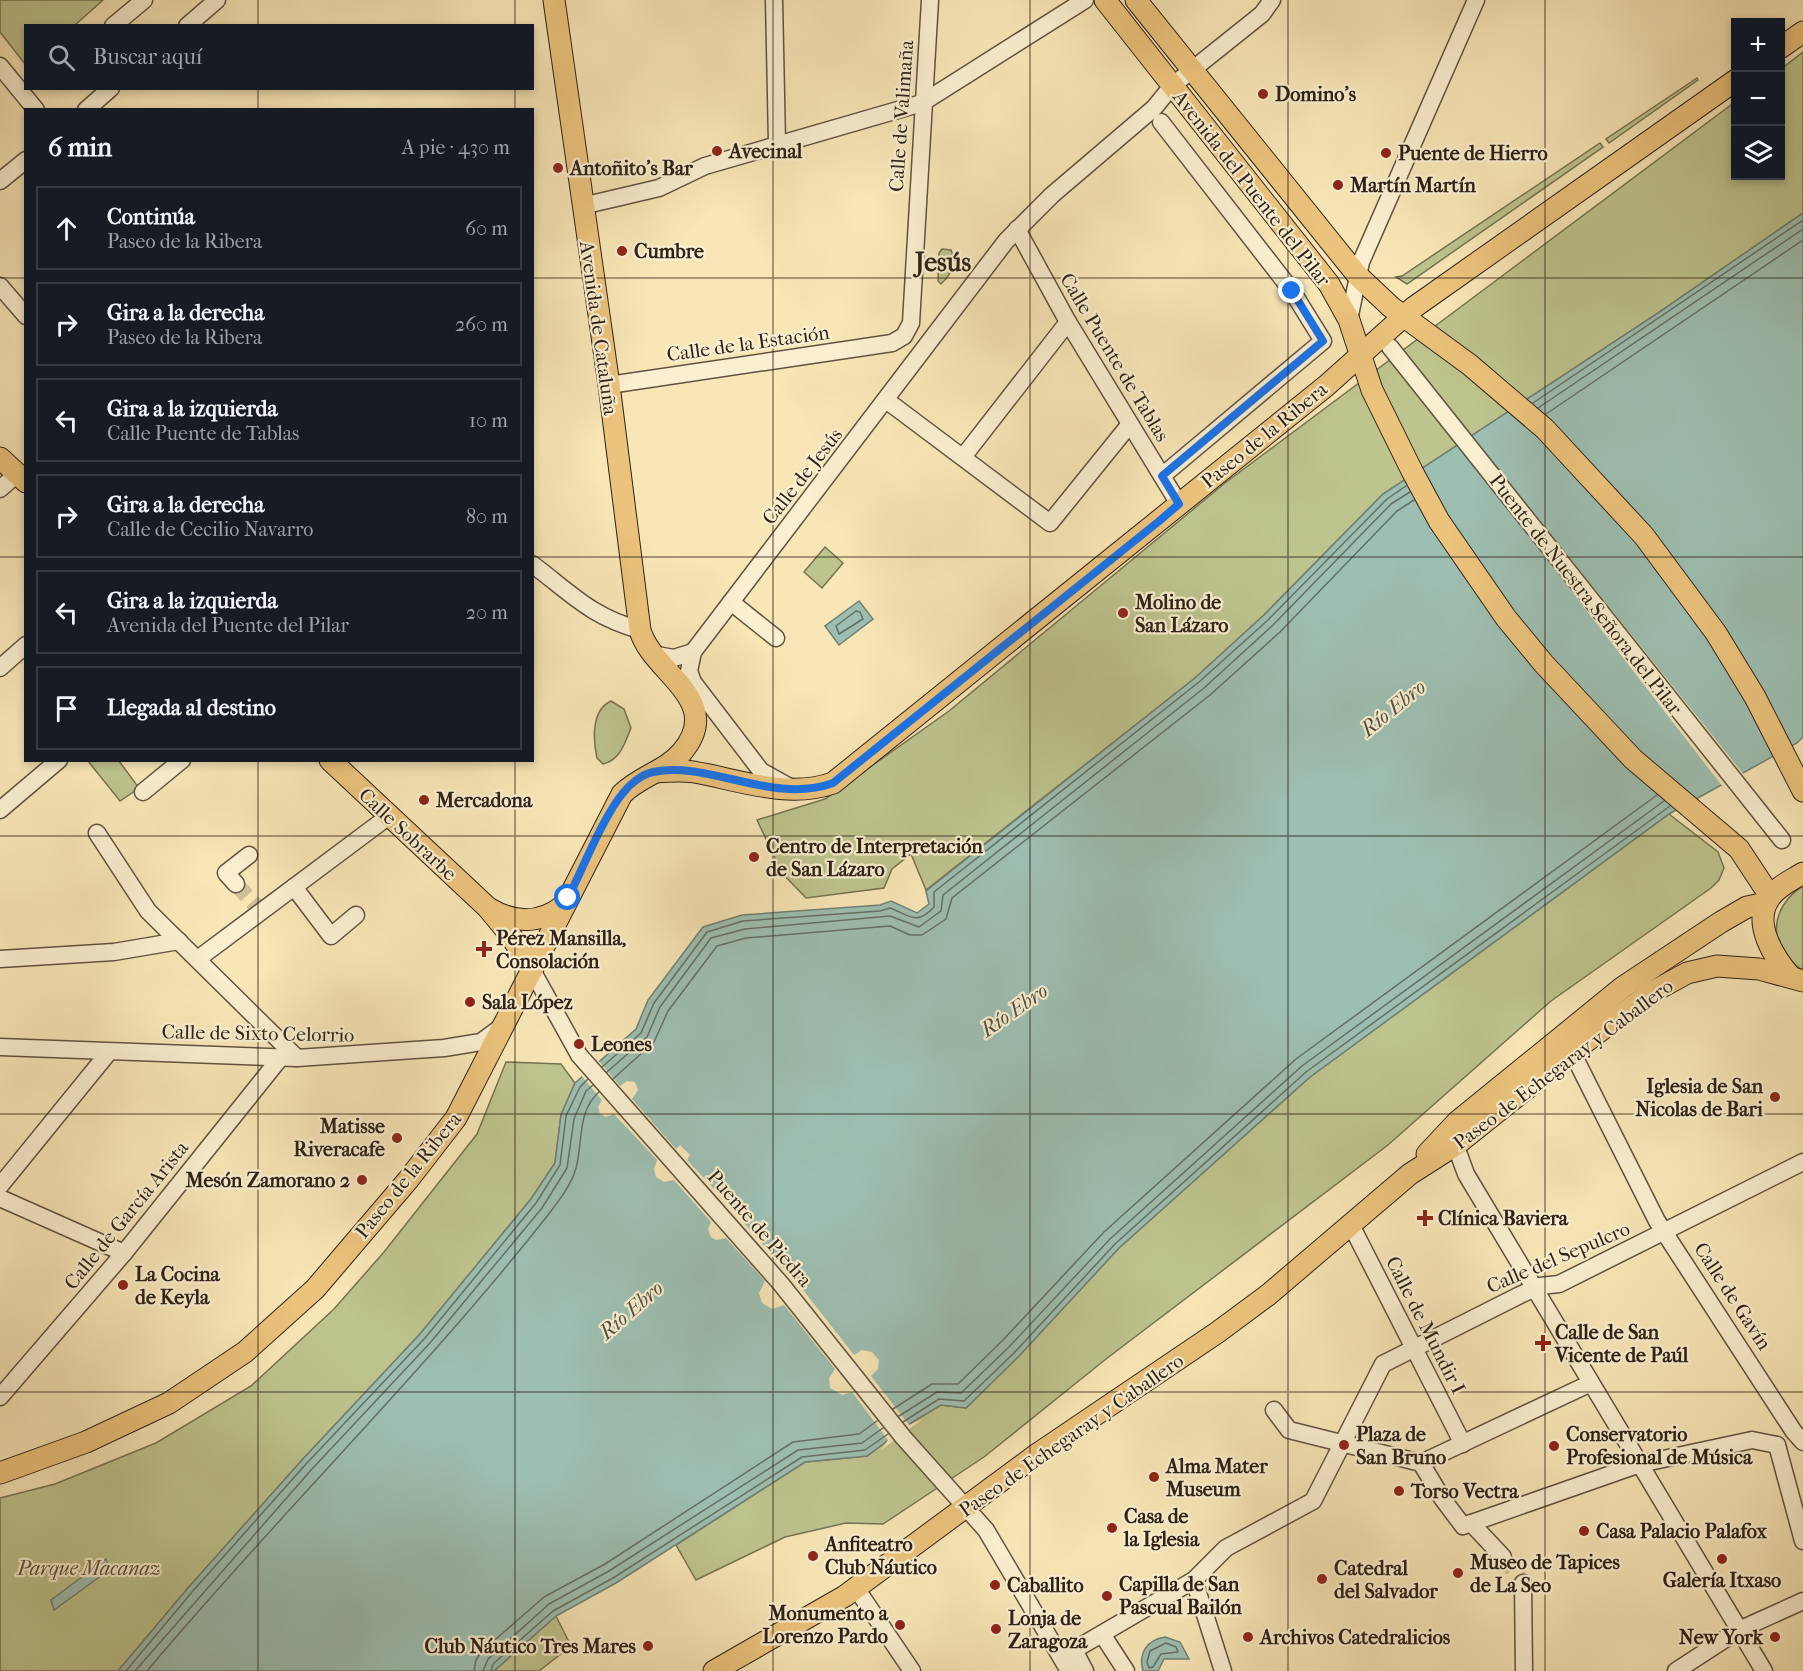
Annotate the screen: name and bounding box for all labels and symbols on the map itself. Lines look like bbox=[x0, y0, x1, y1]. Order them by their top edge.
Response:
street label: Calle de Valimaña bbox=[885, 39, 918, 193]
place label: Domino's bbox=[1275, 83, 1357, 106]
street label: Avenida del Puente del Pilar bbox=[1167, 85, 1336, 291]
marker: Domino's bbox=[1256, 87, 1270, 101]
place label: Avecinal bbox=[727, 140, 803, 163]
place label: Puente de Hierro bbox=[1398, 142, 1548, 165]
marker: Avecinal bbox=[710, 144, 724, 158]
marker: Puente de Hierro bbox=[1379, 146, 1393, 160]
place label: Antoñito's Bar bbox=[568, 157, 693, 180]
marker: Antoñito's Bar bbox=[551, 161, 565, 175]
place label: Martín Martín bbox=[1349, 174, 1476, 197]
marker: Martín Martín bbox=[1331, 178, 1345, 192]
street label: Avenida de Cataluña bbox=[575, 239, 622, 417]
place label: Cumbre bbox=[634, 240, 704, 263]
marker: Cumbre bbox=[615, 244, 629, 258]
district label: Jesús bbox=[912, 247, 971, 278]
street label: Calle Puente de Tablas bbox=[1055, 269, 1174, 446]
route end bbox=[1278, 277, 1304, 303]
street label: Calle de la Estación bbox=[665, 321, 831, 366]
street label: Paseo de la Ribera bbox=[1197, 377, 1332, 493]
street label: Calle de Jesús bbox=[758, 424, 847, 529]
street label: Puente de Nuestra Señora del Pilar bbox=[1484, 469, 1687, 720]
place label: Molino de San Lázaro bbox=[1134, 591, 1228, 637]
marker: Molino de San Lázaro bbox=[1116, 606, 1130, 620]
water label: Río Ebro bbox=[1354, 675, 1430, 743]
street label: Calle Sobrarbe bbox=[354, 783, 461, 886]
place label: Mercadona bbox=[435, 789, 533, 812]
marker: Mercadona bbox=[417, 793, 431, 807]
place label: Centro de Interpretación de San Lázaro bbox=[766, 835, 983, 881]
marker: Centro de Interpretación de San Lázaro bbox=[747, 850, 761, 864]
route start bbox=[554, 884, 580, 910]
place label: Pérez Mansilla, Consolación bbox=[496, 927, 626, 973]
marker: Pérez Mansilla, Consolación bbox=[477, 942, 491, 956]
street label: Paseo de Echegaray y Caballero bbox=[1449, 974, 1678, 1154]
water label: Río Ebro bbox=[974, 978, 1052, 1043]
place label: Sala López bbox=[482, 991, 573, 1014]
marker: Sala López bbox=[463, 995, 477, 1009]
street label: Calle de Sixto Celorrio bbox=[162, 1020, 354, 1047]
place label: Leones bbox=[591, 1033, 652, 1056]
marker: Leones bbox=[572, 1037, 586, 1051]
place label: Iglesia de San Nicolas de Bari bbox=[1635, 1075, 1764, 1121]
marker: Iglesia de San Nicolas de Bari bbox=[1768, 1090, 1782, 1104]
street label: Paseo de la Ribera bbox=[351, 1107, 467, 1243]
place label: Matisse Riveracafe bbox=[293, 1115, 385, 1161]
marker: Matisse Riveracafe bbox=[390, 1131, 404, 1145]
street label: Calle de García Arista bbox=[60, 1136, 194, 1294]
street label: Puente de Piedra bbox=[703, 1165, 817, 1292]
place label: Mesón Zamorano 2 bbox=[184, 1169, 350, 1192]
marker: Mesón Zamorano 2 bbox=[355, 1173, 369, 1187]
place label: Clínica Baviera bbox=[1438, 1207, 1569, 1230]
marker: Clínica Baviera bbox=[1416, 1209, 1434, 1227]
street label: Calle del Sepulcro bbox=[1483, 1217, 1633, 1298]
street label: Calle de Gavín bbox=[1689, 1238, 1776, 1355]
street label: Calle de Mundir I bbox=[1381, 1253, 1470, 1398]
place label: La Cocina de Keyla bbox=[135, 1263, 221, 1309]
water label: Río Ebro bbox=[593, 1276, 668, 1345]
marker: La Cocina de Keyla bbox=[116, 1278, 130, 1292]
place label: Calle de San Vicente de Paúl bbox=[1554, 1321, 1689, 1367]
marker: Calle de San Vicente de Paúl bbox=[1536, 1336, 1550, 1350]
street label: Paseo de Echegaray y Caballero bbox=[955, 1349, 1188, 1522]
place label: Plaza de San Bruno bbox=[1356, 1423, 1446, 1469]
place label: Conservatorio Profesional de Música bbox=[1566, 1423, 1753, 1469]
marker: Plaza de San Bruno bbox=[1337, 1438, 1351, 1452]
marker: Conservatorio Profesional de Música bbox=[1547, 1439, 1561, 1453]
place label: Alma Mater Museum bbox=[1164, 1455, 1268, 1501]
marker: Alma Mater Museum bbox=[1147, 1470, 1161, 1484]
place label: Torso Vectra bbox=[1410, 1480, 1519, 1503]
marker: Torso Vectra bbox=[1392, 1484, 1406, 1498]
place label: Casa de la Iglesia bbox=[1123, 1505, 1200, 1551]
place label: Casa Palacio Palafox bbox=[1596, 1520, 1767, 1543]
marker: Casa de la Iglesia bbox=[1105, 1521, 1119, 1535]
marker: Casa Palacio Palafox bbox=[1577, 1524, 1591, 1538]
place label: Anfiteatro Club Náutico bbox=[823, 1533, 937, 1579]
marker: Anfiteatro Club Náutico bbox=[806, 1549, 820, 1563]
place label: Museo de Tapices de La Seo bbox=[1469, 1551, 1620, 1597]
marker: Galería Itxaso bbox=[1715, 1552, 1729, 1566]
park label: Parque Macanaz bbox=[16, 1557, 161, 1580]
place label: Catedral del Salvador bbox=[1334, 1557, 1438, 1603]
marker: Museo de Tapices de La Seo bbox=[1451, 1566, 1465, 1580]
place label: Galería Itxaso bbox=[1663, 1569, 1781, 1592]
marker: Catedral del Salvador bbox=[1315, 1572, 1329, 1586]
place label: Capilla de San Pascual Bailón bbox=[1119, 1573, 1242, 1619]
place label: Caballito bbox=[1007, 1574, 1084, 1597]
marker: Caballito bbox=[988, 1578, 1002, 1592]
marker: Capilla de San Pascual Bailón bbox=[1100, 1589, 1114, 1603]
place label: Monumento a Lorenzo Pardo bbox=[762, 1602, 889, 1648]
place label: Lonja de Zaragoza bbox=[1008, 1607, 1088, 1653]
marker: Monumento a Lorenzo Pardo bbox=[893, 1618, 907, 1632]
marker: Lonja de Zaragoza bbox=[989, 1622, 1003, 1636]
place label: Archivos Catedralicios bbox=[1258, 1626, 1451, 1649]
place label: New York bbox=[1679, 1626, 1764, 1649]
marker: Archivos Catedralicios bbox=[1241, 1630, 1255, 1644]
marker: New York bbox=[1768, 1630, 1782, 1644]
place label: Club Náutico Tres Mares bbox=[425, 1635, 637, 1658]
marker: Club Náutico Tres Mares bbox=[641, 1639, 655, 1653]

